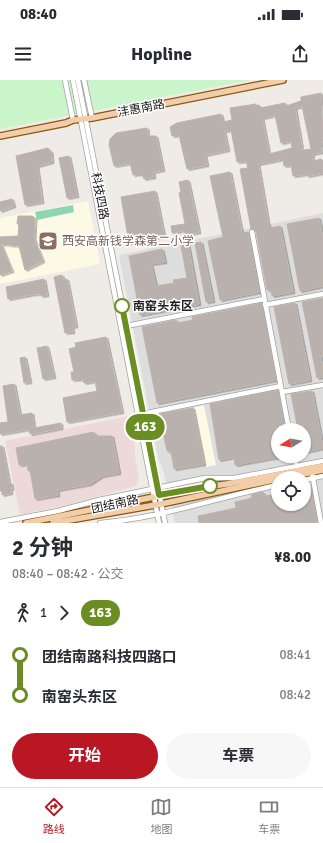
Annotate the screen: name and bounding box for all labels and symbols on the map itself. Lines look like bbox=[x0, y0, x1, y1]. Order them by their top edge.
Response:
street label: 沣惠南路 bbox=[116, 97, 166, 120]
street label: 科技四路 bbox=[88, 171, 111, 221]
school or university icon: 西安高新钱学森第二小学 bbox=[37, 230, 59, 252]
place label: 西安高新钱学森第二小学 bbox=[62, 234, 194, 249]
marker: 南窑头东区 bbox=[114, 298, 130, 314]
place label: 南窑头东区 bbox=[133, 299, 193, 314]
line badge: 163 bbox=[122, 414, 168, 440]
north arrow bbox=[271, 423, 311, 463]
unlabelled marker bbox=[202, 478, 218, 494]
street label: 团结南路 bbox=[90, 492, 140, 517]

